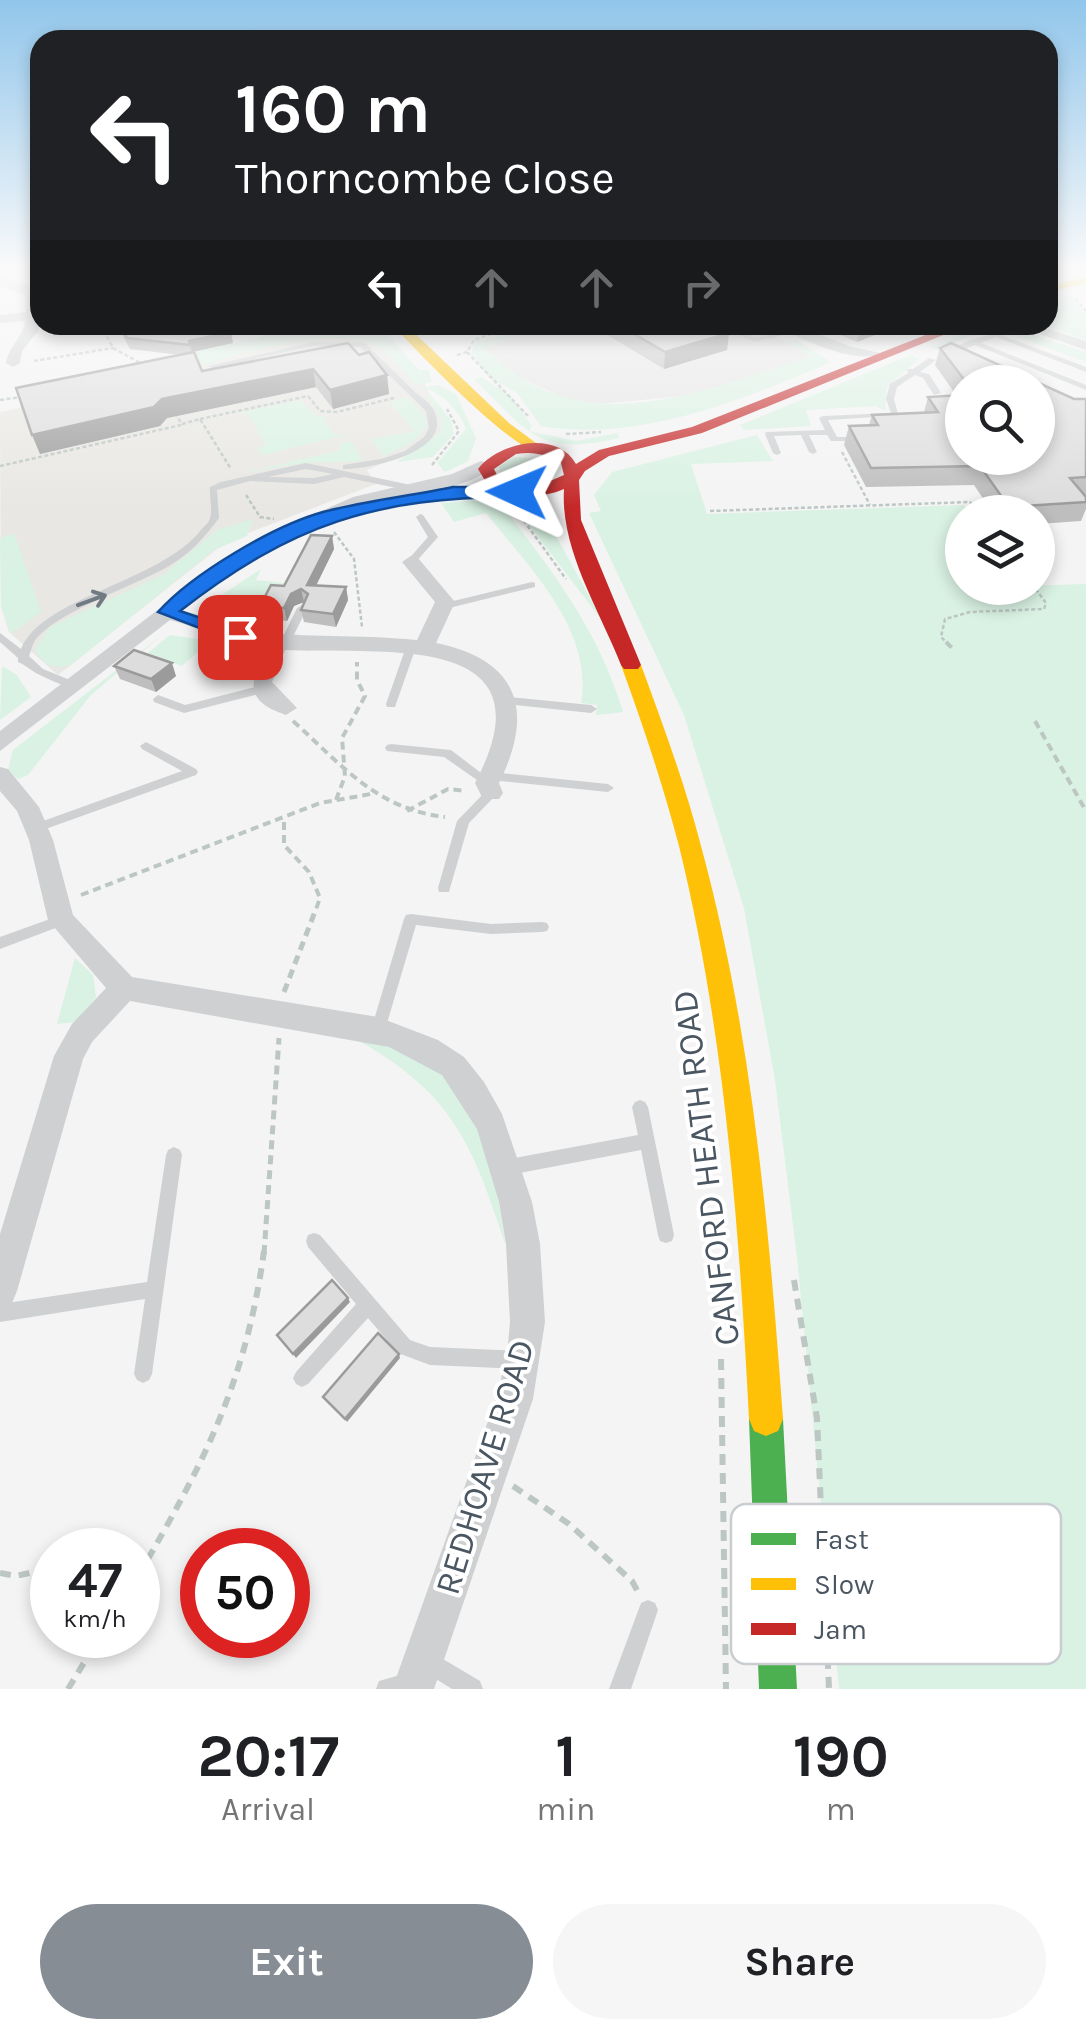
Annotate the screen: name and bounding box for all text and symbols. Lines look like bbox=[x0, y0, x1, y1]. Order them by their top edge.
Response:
text: 160 m bbox=[235, 68, 431, 150]
icon: left bbox=[70, 70, 200, 200]
text: Thorncombe Close bbox=[235, 152, 615, 204]
icon: left bbox=[359, 260, 414, 315]
icon: ahead bbox=[464, 260, 519, 315]
icon: ahead bbox=[569, 260, 624, 315]
icon: right bbox=[674, 260, 729, 315]
map controls bbox=[945, 365, 1055, 605]
button: search bbox=[945, 365, 1055, 475]
position arrow bbox=[465, 440, 569, 544]
button: layers bbox=[945, 495, 1055, 605]
one-way arrow bbox=[75, 590, 106, 608]
pin bbox=[198, 595, 283, 680]
icon: arrive bbox=[213, 610, 268, 665]
street label: CANFORD HEATH ROAD bbox=[664, 988, 748, 1348]
street label: REDHOAVE ROAD bbox=[427, 1335, 543, 1599]
legend bbox=[731, 1504, 1061, 1664]
text: Fast bbox=[814, 1523, 869, 1556]
speed limit sign: 50 bbox=[180, 1528, 310, 1658]
text: 47 bbox=[68, 1551, 122, 1610]
text: Slow bbox=[814, 1568, 874, 1601]
text: km/h bbox=[63, 1604, 127, 1633]
text: Jam bbox=[814, 1613, 867, 1646]
text: 20:17 bbox=[197, 1721, 339, 1791]
text: 1 bbox=[555, 1721, 577, 1791]
text: 190 bbox=[793, 1721, 889, 1791]
text: Arrival bbox=[221, 1791, 315, 1828]
text: min bbox=[536, 1791, 595, 1828]
text: m bbox=[826, 1791, 856, 1828]
button: Exit bbox=[40, 1904, 533, 2019]
button: Share bbox=[553, 1904, 1046, 2019]

